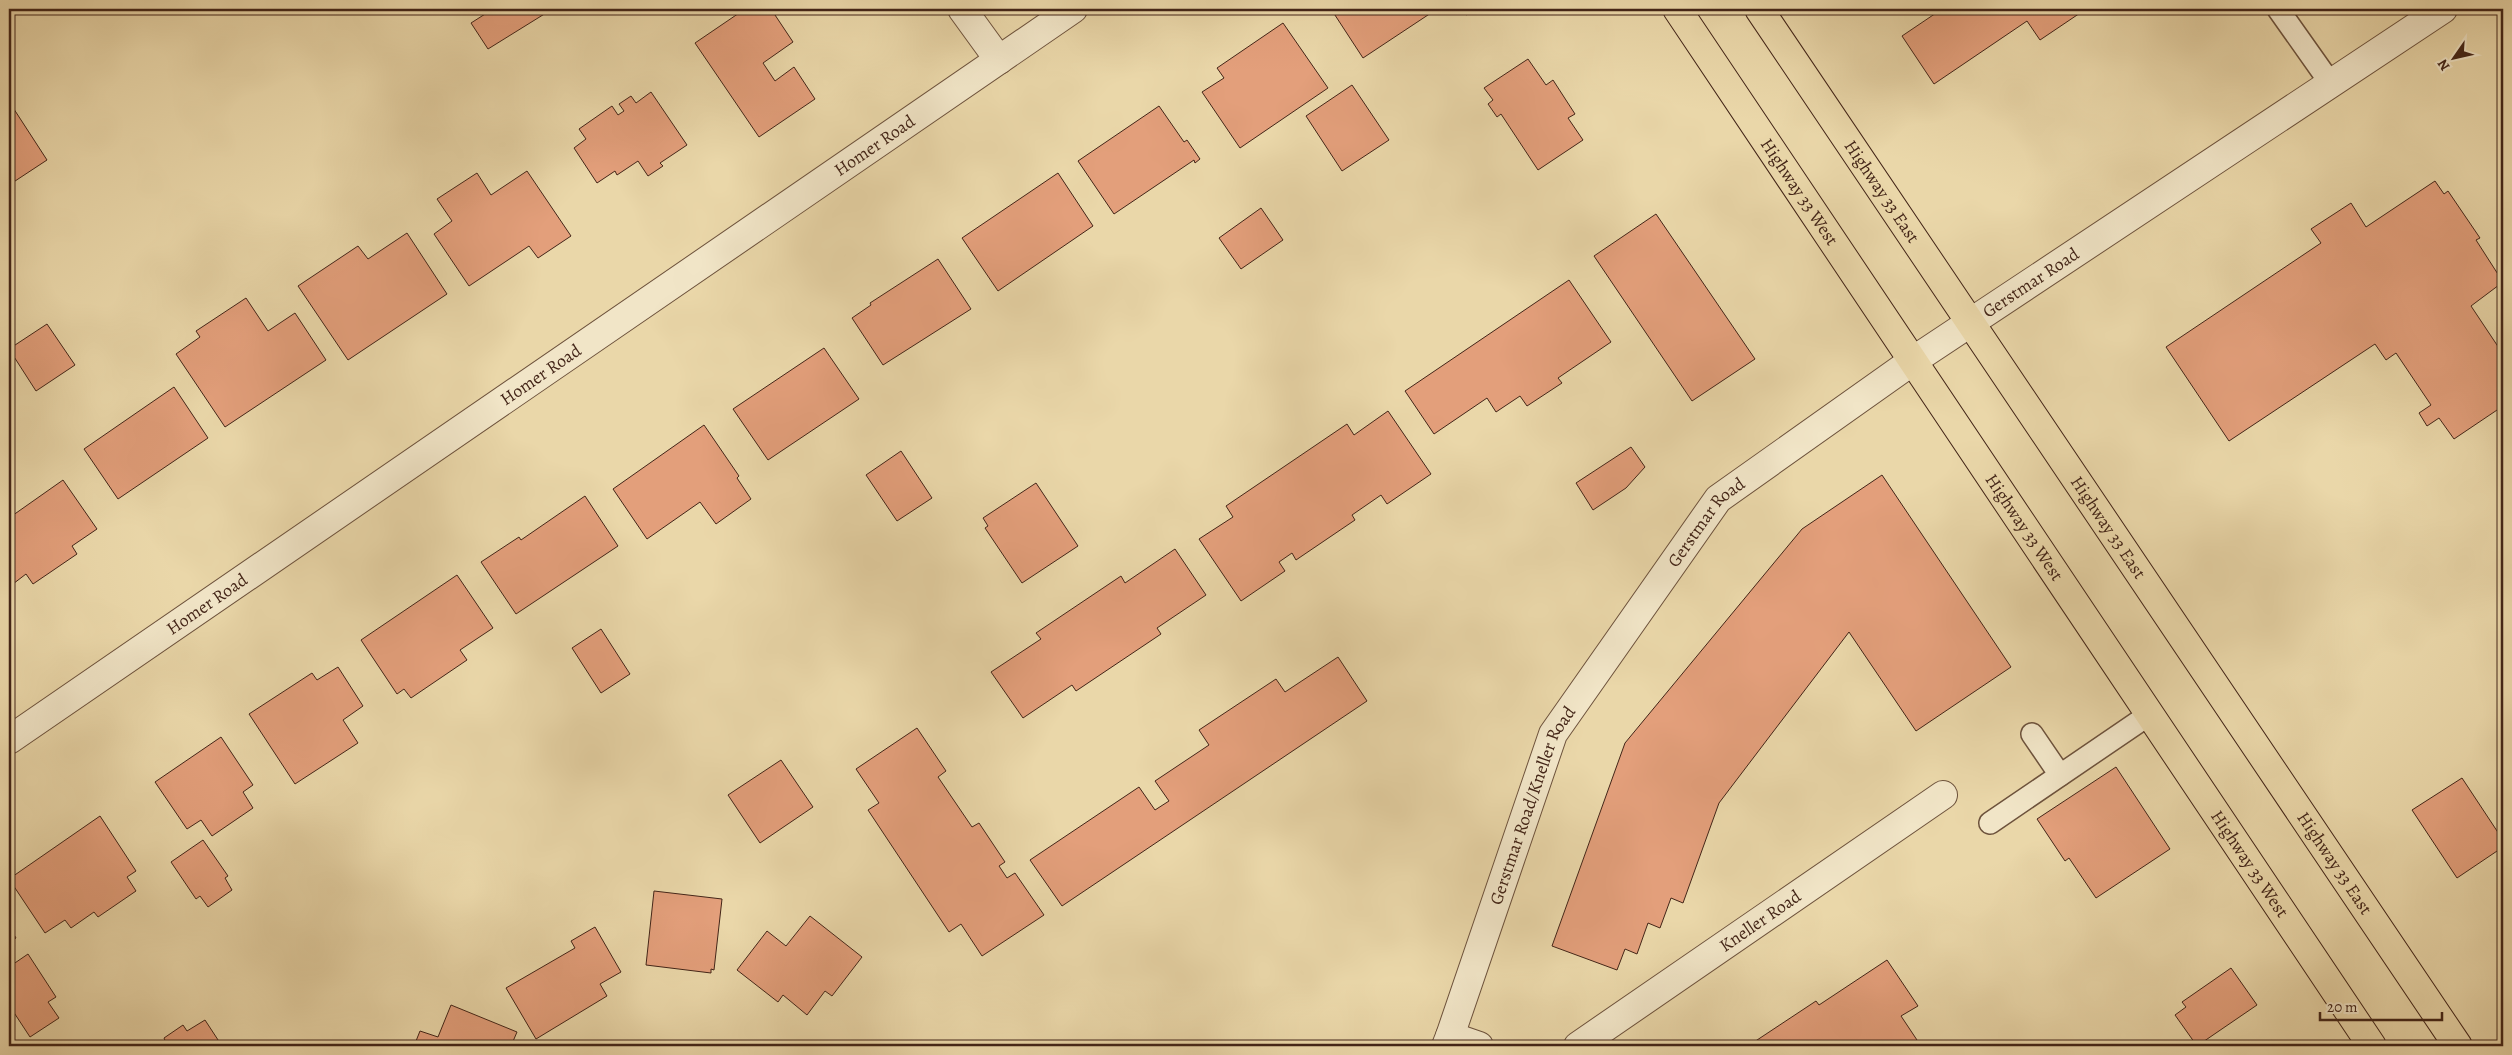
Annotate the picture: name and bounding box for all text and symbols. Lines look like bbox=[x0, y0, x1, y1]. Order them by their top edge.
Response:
north arrow bbox=[2430, 32, 2480, 82]
text: N bbox=[2433, 55, 2454, 75]
street label: Homer Road bbox=[829, 109, 920, 182]
street label: Highway 33 West bbox=[1755, 134, 1844, 250]
street label: Highway 33 East bbox=[1839, 135, 1925, 248]
street label: Gerstmar Road bbox=[1978, 242, 2084, 323]
street label: Homer Road bbox=[495, 338, 586, 411]
street label: Highway 33 West bbox=[1980, 469, 2069, 586]
street label: Gerstmar Road bbox=[1662, 471, 1750, 572]
street label: Highway 33 East bbox=[2065, 471, 2152, 583]
street label: Homer Road bbox=[162, 568, 252, 640]
street label: Gerstmar Road/Kneller Road bbox=[1484, 701, 1581, 908]
street label: Highway 33 West bbox=[2205, 806, 2294, 922]
street label: Highway 33 East bbox=[2291, 807, 2378, 919]
street label: Kneller Road bbox=[1715, 884, 1806, 957]
scale bar bbox=[2320, 990, 2442, 1022]
text: 20 m bbox=[2327, 997, 2358, 1017]

